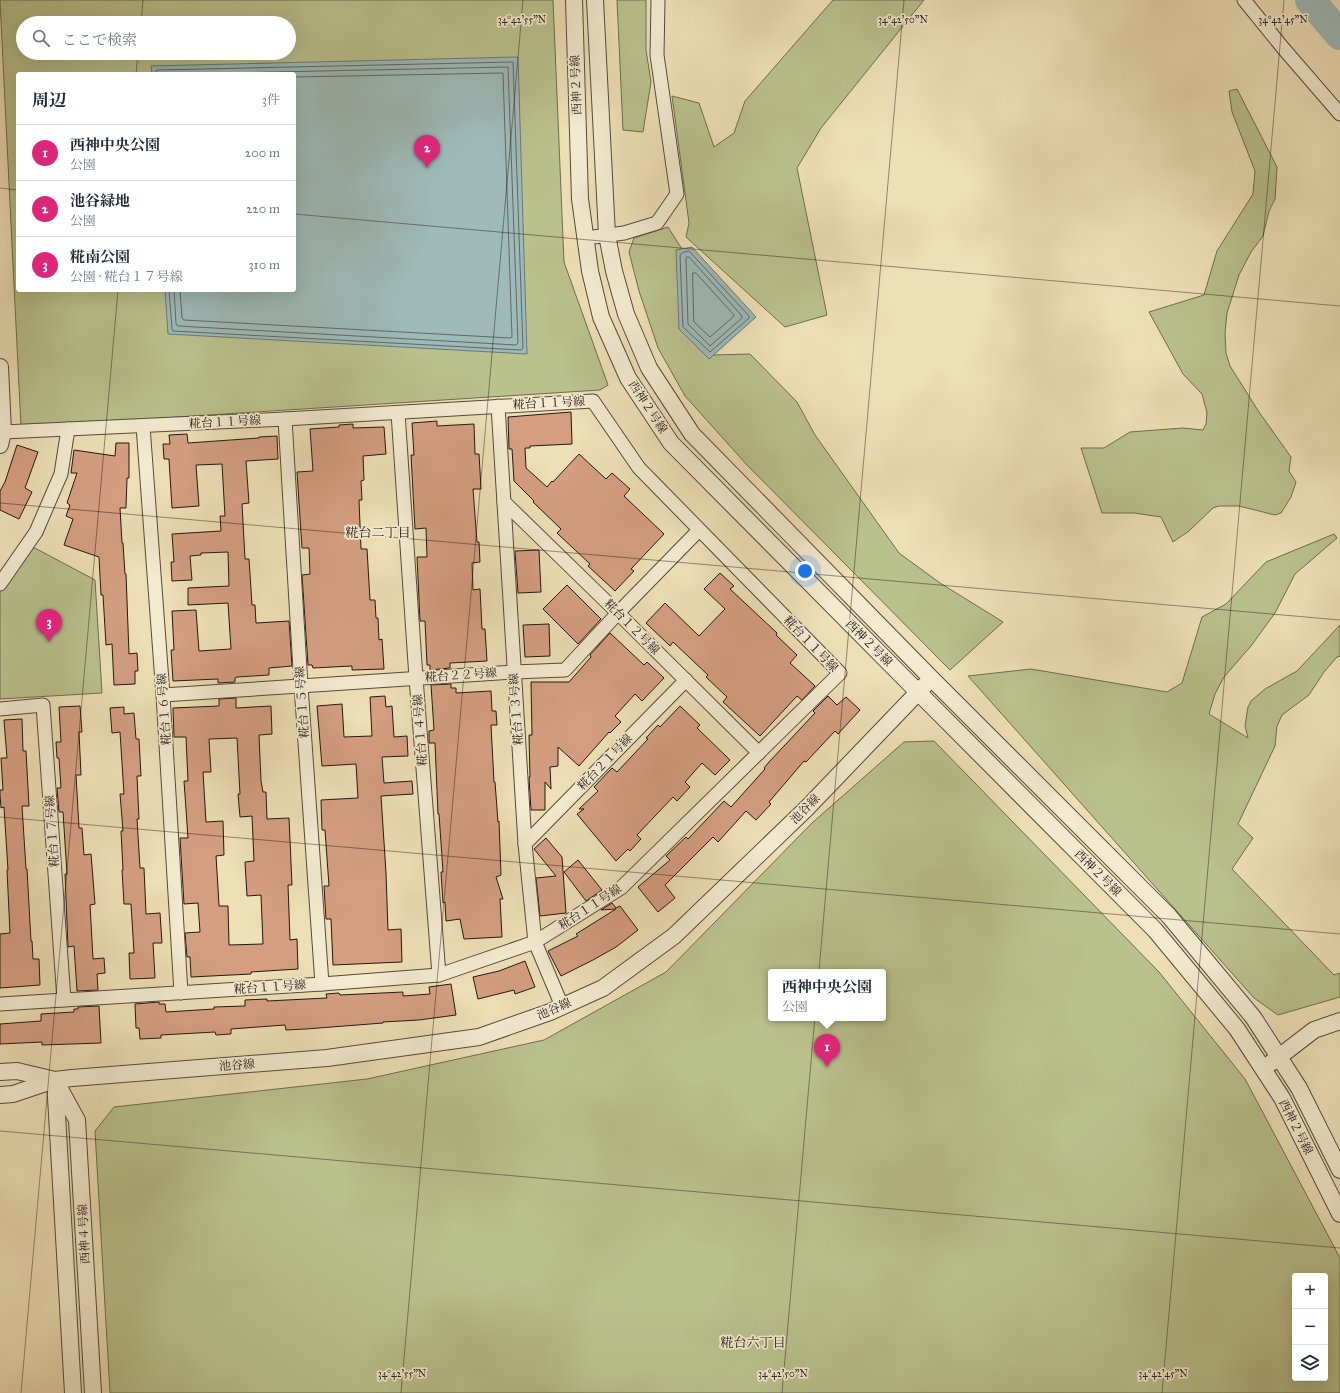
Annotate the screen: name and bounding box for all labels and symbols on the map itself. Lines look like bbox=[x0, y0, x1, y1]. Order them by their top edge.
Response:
text: 34°42'55"N bbox=[498, 14, 547, 26]
text: 34°42'50"N bbox=[878, 14, 928, 26]
text: 34°42'45"N bbox=[1258, 14, 1308, 26]
street label: 西神２号線 bbox=[568, 55, 584, 115]
pin: 2 bbox=[414, 135, 440, 168]
street label: 西神２号線 bbox=[626, 378, 670, 436]
street label: 糀台１１号線 bbox=[513, 394, 585, 412]
street label: 糀台１１号線 bbox=[189, 413, 261, 431]
district label: 糀台二丁目 bbox=[345, 525, 411, 541]
your location bbox=[795, 561, 815, 581]
street label: 糀台１２号線 bbox=[602, 597, 662, 657]
pin: 3 bbox=[36, 609, 62, 642]
street label: 糀台１１号線 bbox=[781, 613, 841, 675]
street label: 西神２号線 bbox=[843, 617, 895, 669]
street label: 糀台１５号線 bbox=[293, 666, 311, 738]
street label: 糀台２２号線 bbox=[425, 666, 497, 684]
street label: 糀台１６号線 bbox=[155, 673, 173, 745]
street label: 糀台１３号線 bbox=[507, 673, 525, 745]
street label: 糀台１４号線 bbox=[411, 694, 429, 766]
street label: 糀台２１号線 bbox=[575, 731, 635, 793]
street label: 池谷線 bbox=[787, 791, 823, 827]
street label: 糀台１７号線 bbox=[43, 795, 61, 867]
street label: 西神２号線 bbox=[1072, 847, 1124, 899]
street label: 糀台１１号線 bbox=[556, 882, 624, 932]
street label: 糀台１１号線 bbox=[234, 978, 306, 996]
street label: 池谷線 bbox=[535, 996, 573, 1022]
pin: 1 bbox=[814, 1034, 840, 1067]
street label: 池谷線 bbox=[219, 1057, 255, 1073]
street label: 西神２号線 bbox=[1276, 1097, 1316, 1157]
street label: 西神４号線 bbox=[75, 1204, 93, 1264]
district label: 糀台六丁目 bbox=[720, 1335, 786, 1351]
text: 34°42'55"N bbox=[378, 1368, 427, 1380]
text: 34°42'50"N bbox=[758, 1368, 808, 1380]
text: 34°42'45"N bbox=[1138, 1368, 1188, 1380]

